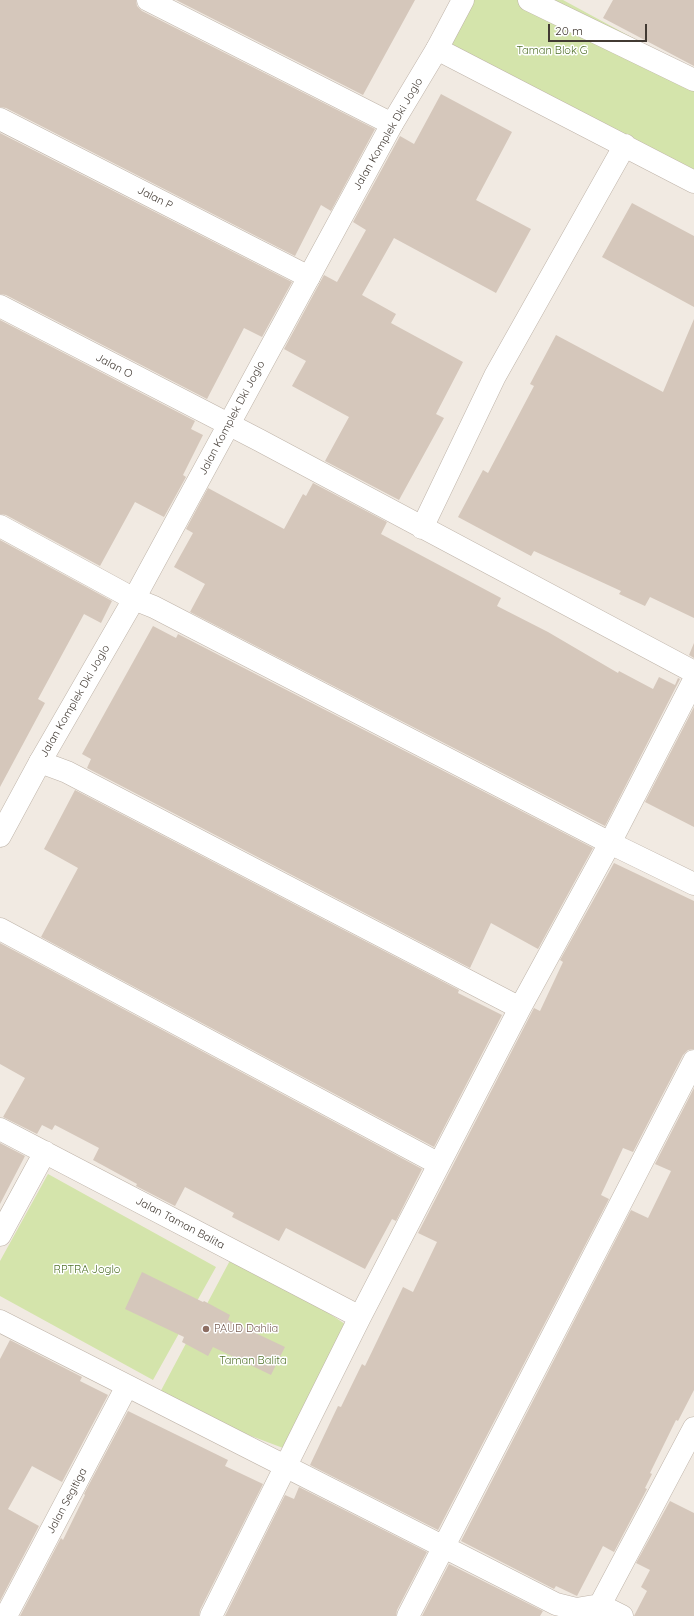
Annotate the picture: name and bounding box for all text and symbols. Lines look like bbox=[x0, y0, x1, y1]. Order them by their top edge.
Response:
scale bar bbox=[550, 16, 649, 42]
text: 20 m bbox=[555, 23, 583, 38]
park label: Taman Blok G bbox=[517, 44, 587, 58]
street label: Jalan Komplek Dki Joglo bbox=[350, 75, 426, 193]
street label: Jalan P bbox=[135, 183, 175, 213]
street label: Jalan O bbox=[93, 351, 135, 381]
street label: Jalan Komplek Dki Joglo bbox=[196, 359, 268, 477]
street label: Jalan Komplek Dki Joglo bbox=[37, 642, 113, 760]
street label: Jalan Taman Balita bbox=[133, 1194, 227, 1252]
park label: RPTRA Joglo bbox=[54, 1263, 120, 1277]
place label: PAUD Dahlia bbox=[214, 1322, 278, 1336]
marker: PAUD Dahlia bbox=[201, 1324, 211, 1334]
park label: Taman Balita bbox=[219, 1354, 287, 1368]
street label: Jalan Segitiga bbox=[44, 1466, 90, 1536]

